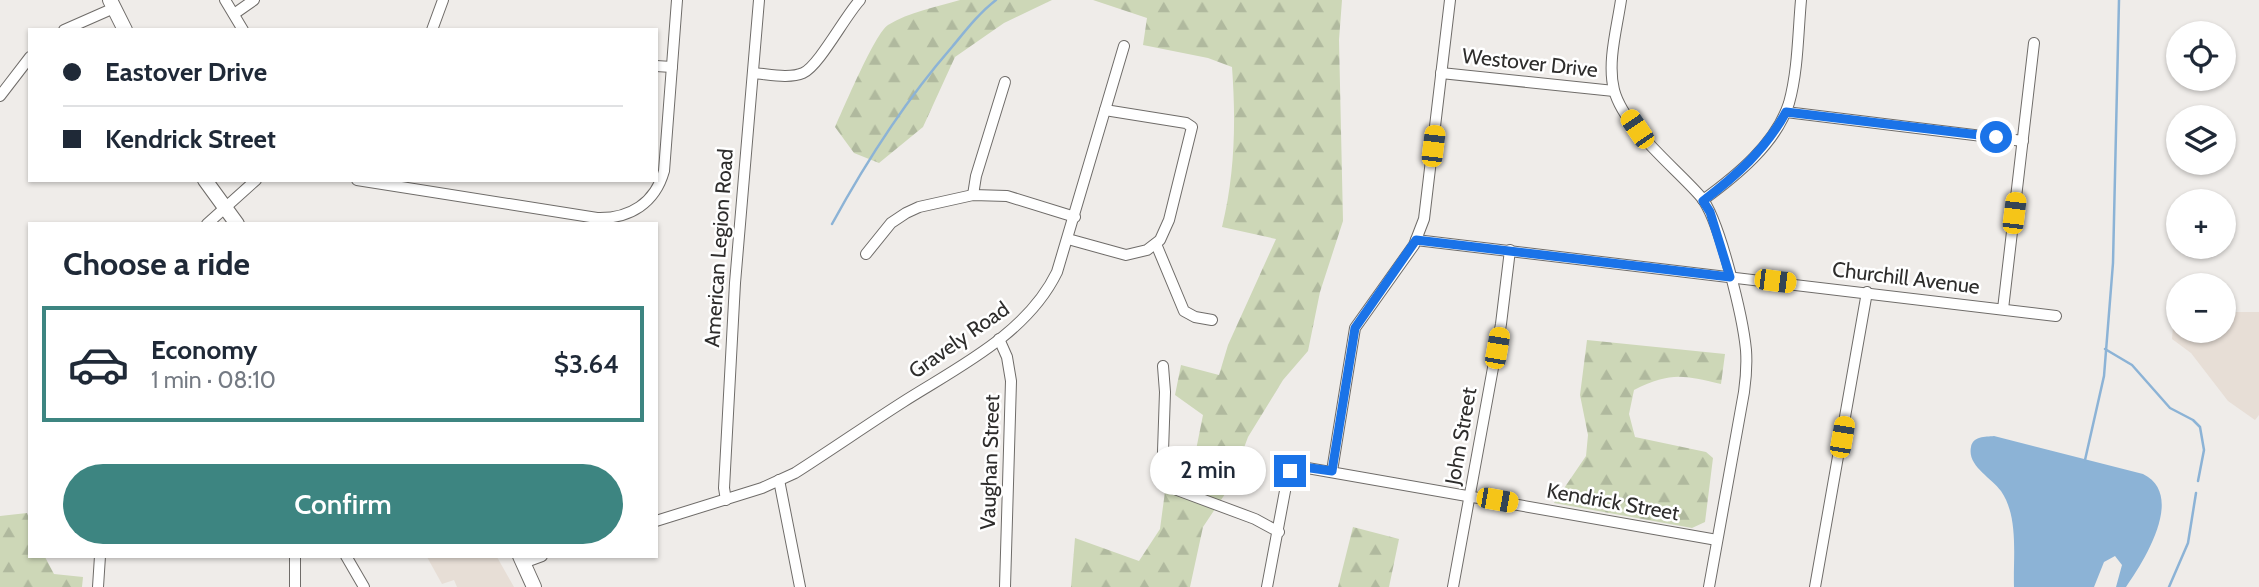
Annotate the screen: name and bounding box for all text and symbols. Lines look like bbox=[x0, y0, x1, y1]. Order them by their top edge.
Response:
map controls bbox=[2166, 21, 2236, 343]
button: locate bbox=[2166, 21, 2236, 91]
street label: Westover Drive bbox=[1461, 43, 1599, 82]
text: Eastover Drive bbox=[105, 56, 267, 88]
button: layers bbox=[2166, 105, 2236, 175]
car bbox=[1617, 106, 1658, 152]
route start bbox=[1980, 121, 2012, 153]
text: Kendrick Street bbox=[105, 123, 276, 155]
car bbox=[1421, 124, 1446, 168]
street label: American Legion Road bbox=[699, 148, 738, 348]
button: + bbox=[2166, 189, 2236, 259]
car bbox=[2002, 191, 2027, 235]
text: Choose a ride bbox=[63, 244, 250, 283]
street label: Churchill Avenue bbox=[1831, 256, 1981, 299]
car bbox=[1753, 268, 1798, 294]
button: − bbox=[2166, 273, 2236, 343]
street label: Gravely Road bbox=[904, 296, 1014, 383]
car bbox=[1484, 325, 1511, 371]
icon: car bbox=[67, 333, 130, 396]
text: Economy bbox=[151, 334, 257, 366]
text: $3.64 bbox=[554, 348, 619, 380]
text: 1 min · 08:10 bbox=[151, 366, 276, 394]
street label: John Street bbox=[1439, 385, 1481, 488]
street label: Vaughan Street bbox=[975, 394, 1004, 530]
car bbox=[1829, 414, 1856, 460]
callout: 2 min bbox=[1150, 447, 1266, 496]
route end bbox=[1274, 455, 1306, 487]
text: 2 min bbox=[1180, 456, 1236, 484]
button: Confirm bbox=[63, 464, 623, 544]
street label: Kendrick Street bbox=[1545, 478, 1681, 525]
car bbox=[1475, 486, 1520, 514]

